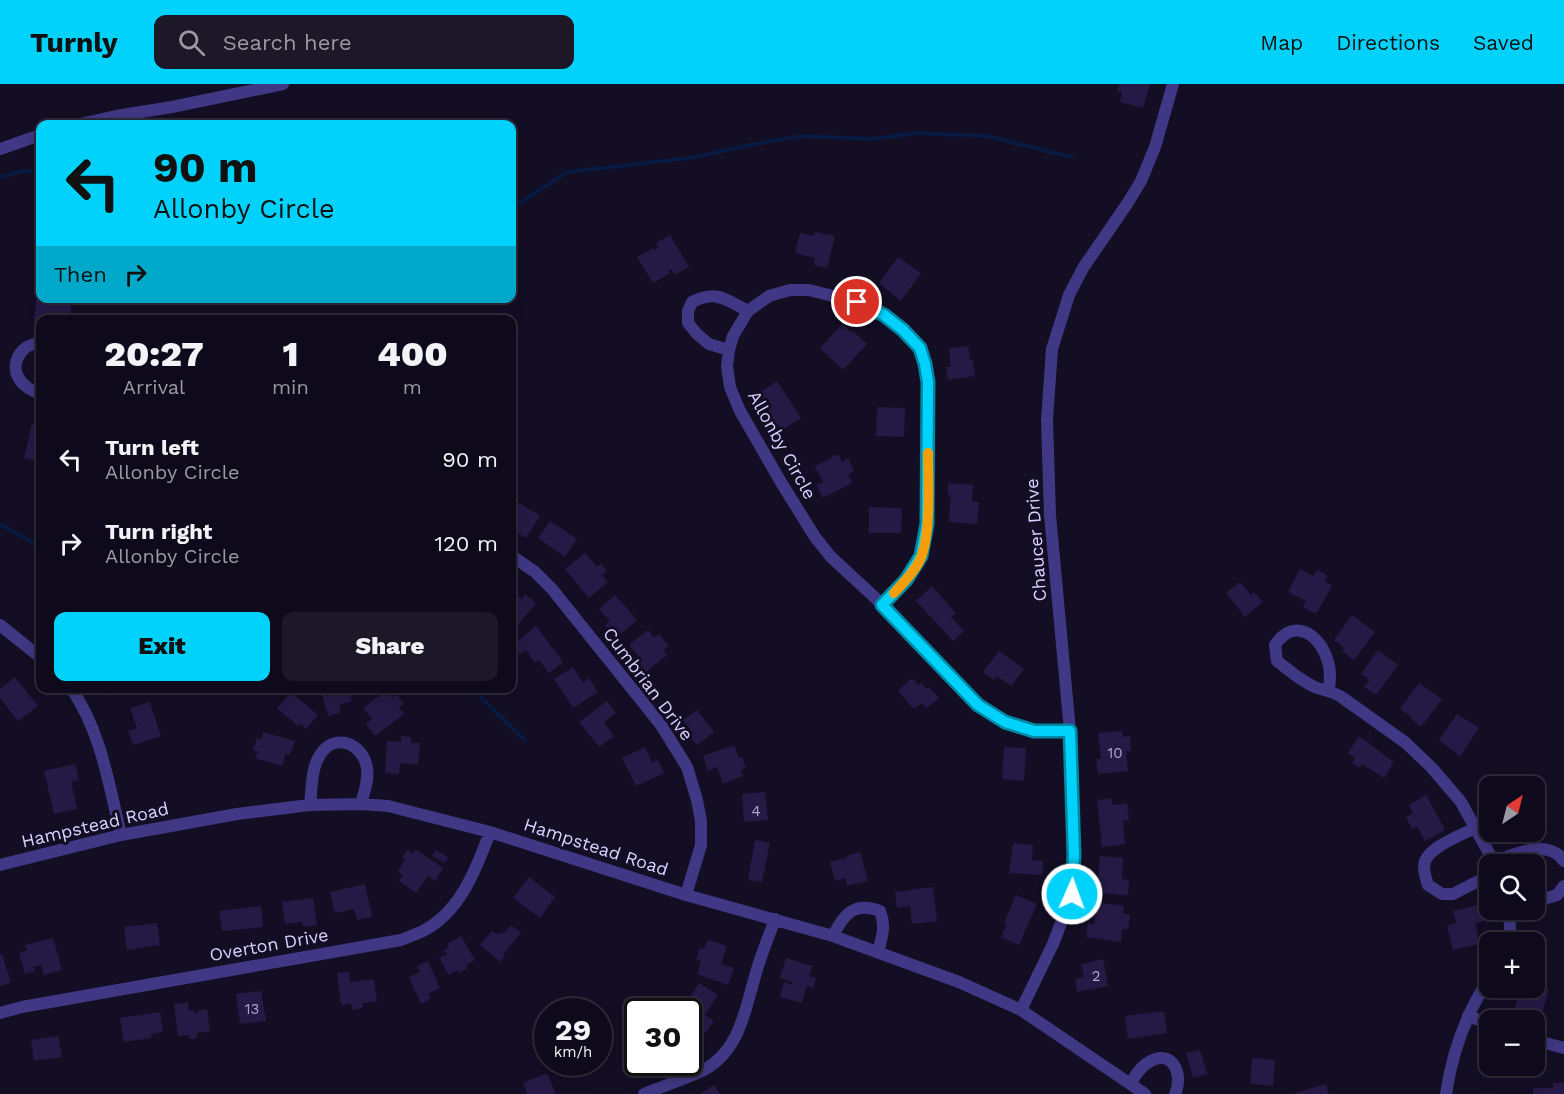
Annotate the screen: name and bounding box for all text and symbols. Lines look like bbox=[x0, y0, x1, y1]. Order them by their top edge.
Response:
search box bbox=[154, 15, 574, 69]
text: Turnly bbox=[30, 26, 118, 59]
icon: search bbox=[175, 26, 208, 59]
text: Search here bbox=[223, 30, 352, 55]
text: Map bbox=[1260, 30, 1303, 55]
text: Directions bbox=[1336, 30, 1440, 55]
text: Saved bbox=[1473, 30, 1534, 55]
text: 90 m bbox=[153, 143, 257, 192]
icon: left bbox=[54, 144, 132, 222]
text: Allonby Circle bbox=[153, 193, 335, 225]
icon: right bbox=[119, 258, 152, 291]
text: Then bbox=[54, 262, 107, 287]
pin bbox=[831, 276, 882, 327]
icon: arrive bbox=[840, 285, 873, 318]
text: 20:27 bbox=[104, 333, 204, 375]
text: 1 bbox=[282, 333, 298, 375]
text: 400 bbox=[377, 333, 448, 375]
text: Arrival bbox=[123, 375, 185, 399]
text: min bbox=[272, 375, 309, 399]
text: m bbox=[403, 375, 422, 399]
street label: Allonby Circle bbox=[744, 387, 821, 503]
text: Turn left bbox=[105, 435, 199, 460]
icon: left bbox=[54, 443, 87, 476]
text: 90 m bbox=[442, 447, 498, 472]
text: Allonby Circle bbox=[105, 460, 239, 484]
street label: Chaucer Drive bbox=[1021, 478, 1050, 602]
text: Turn right bbox=[105, 519, 212, 544]
icon: right bbox=[54, 527, 87, 560]
text: 120 m bbox=[434, 531, 498, 556]
text: Allonby Circle bbox=[105, 544, 239, 568]
button: Exit bbox=[54, 612, 270, 681]
button: Share bbox=[282, 612, 498, 681]
street label: Cumbrian Drive bbox=[599, 623, 698, 744]
house number: 10 bbox=[1107, 744, 1123, 762]
north arrow bbox=[1479, 776, 1545, 842]
map controls bbox=[1479, 776, 1545, 1076]
street label: Hampstead Road bbox=[19, 797, 171, 852]
house number: 4 bbox=[751, 802, 761, 820]
street label: Hampstead Road bbox=[521, 813, 671, 880]
button: search bbox=[1479, 854, 1545, 920]
position arrow bbox=[1040, 862, 1104, 926]
street label: Overton Drive bbox=[208, 924, 330, 965]
button: + bbox=[1479, 932, 1545, 998]
house number: 2 bbox=[1092, 967, 1100, 985]
speed limit sign: 30 bbox=[624, 998, 702, 1076]
house number: 13 bbox=[245, 1000, 259, 1018]
button: − bbox=[1479, 1010, 1545, 1076]
text: 29 bbox=[555, 1012, 591, 1047]
text: km/h bbox=[554, 1043, 592, 1061]

